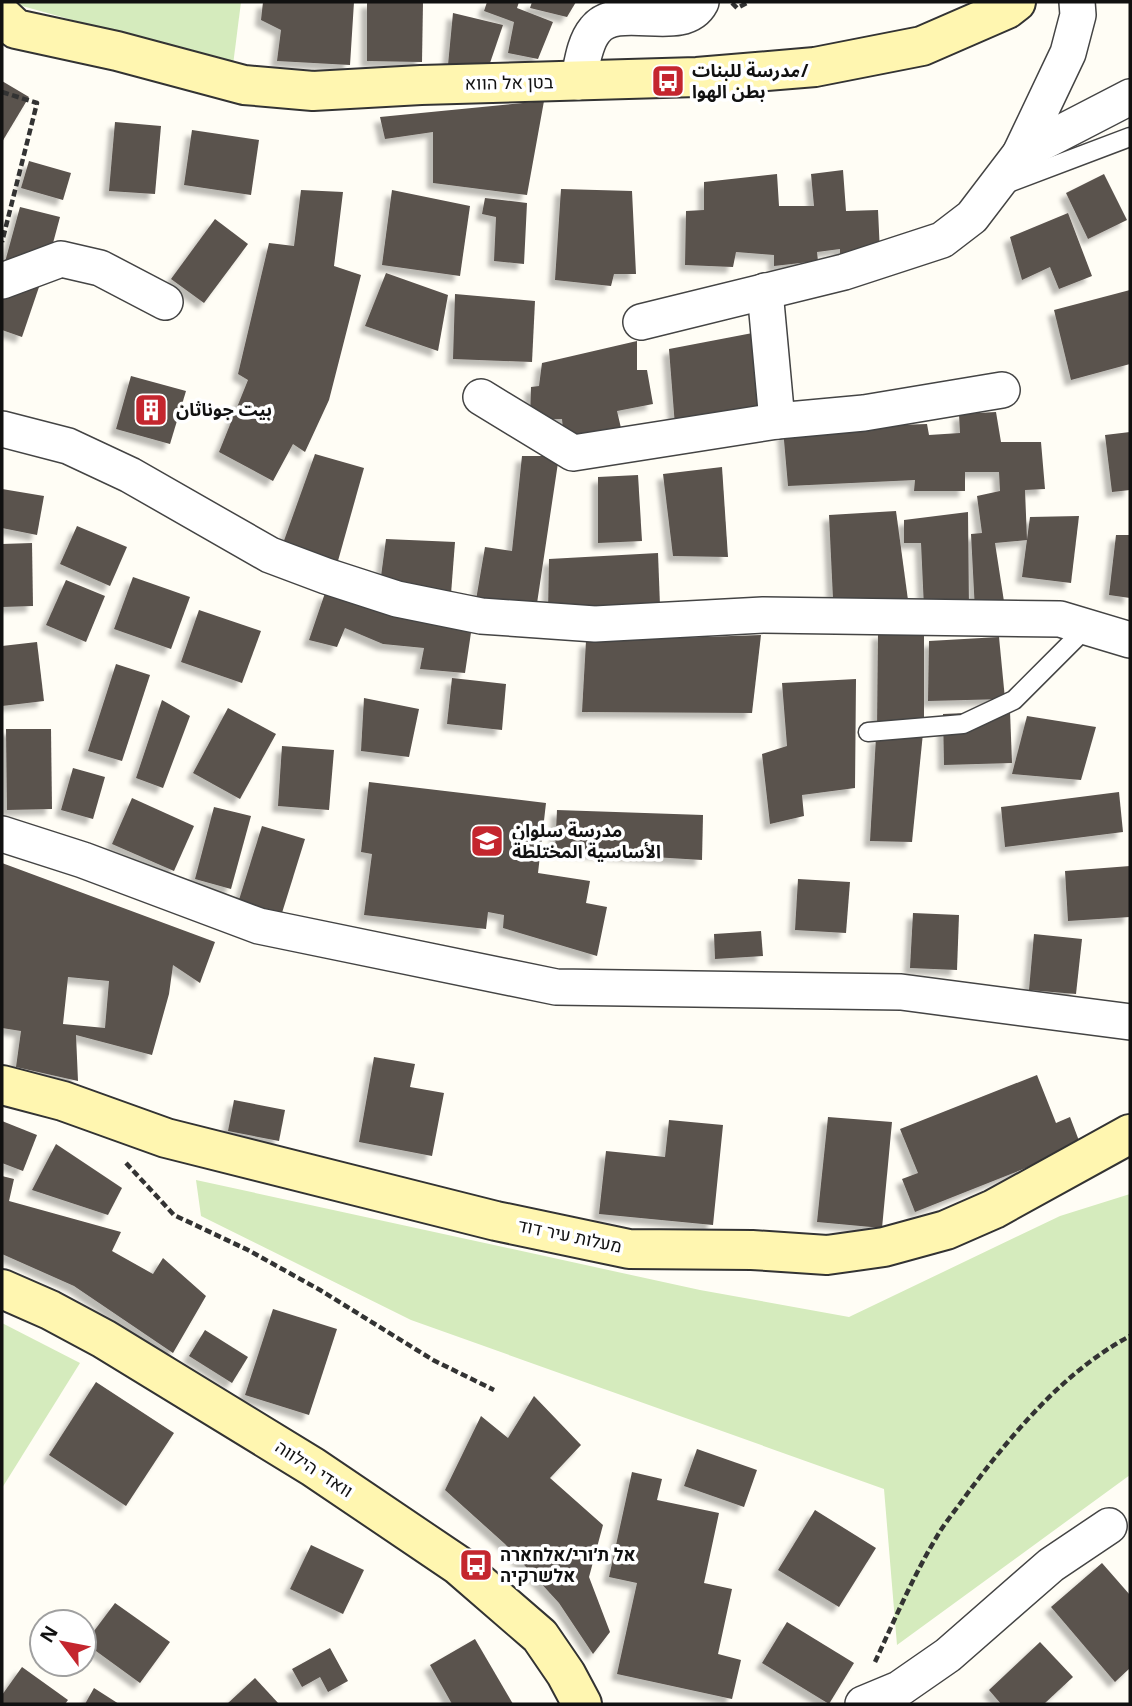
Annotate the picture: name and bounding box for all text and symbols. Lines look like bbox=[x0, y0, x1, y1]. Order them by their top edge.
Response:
place label: مدرسة للبنات/ بطن الهوا bbox=[692, 52, 809, 111]
bus stop icon: مدرسة للبنات/ بطن الهوا bbox=[649, 62, 687, 100]
street label: בטן אל הווא bbox=[464, 63, 554, 103]
building icon: بيت جوناثان bbox=[132, 391, 170, 429]
place label: بيت جوناثان bbox=[176, 391, 272, 429]
place label: مدرسة سلوان الأساسية المختلطة bbox=[512, 812, 661, 871]
school or university icon: مدرسة سلوان الأساسية المختلطة bbox=[468, 822, 506, 860]
street label: מעלות עיר דוד bbox=[514, 1206, 626, 1266]
street label: וואדי הילווה bbox=[267, 1429, 361, 1509]
place label: אל ת׳ורי/אלחארה אלשרקיה bbox=[500, 1536, 636, 1595]
bus stop icon: אל ת׳ורי/אלחארה אלשרקיה bbox=[457, 1546, 495, 1584]
north arrow bbox=[28, 1608, 98, 1678]
text: N bbox=[28, 1617, 70, 1652]

